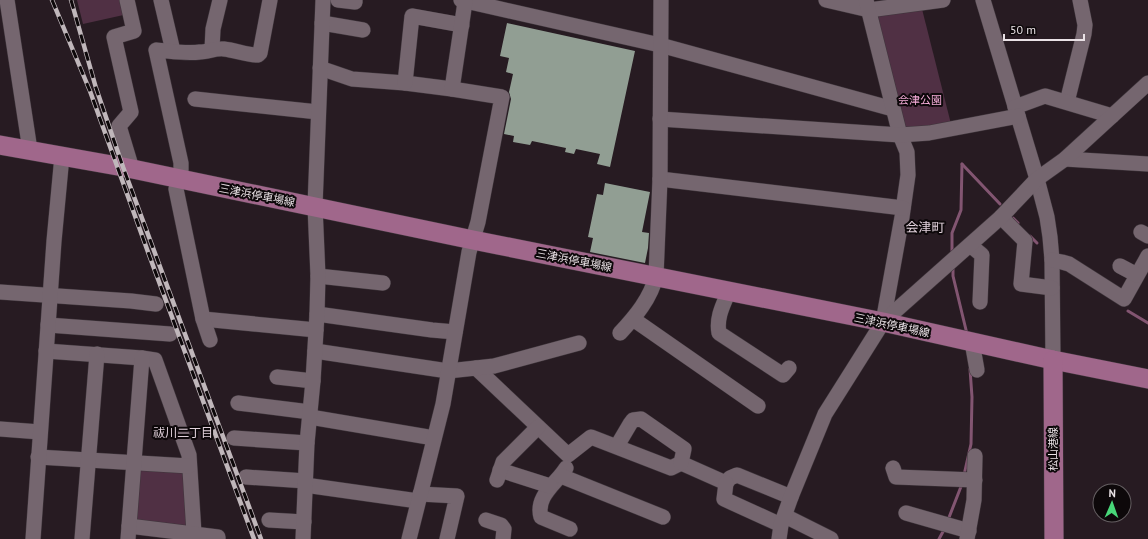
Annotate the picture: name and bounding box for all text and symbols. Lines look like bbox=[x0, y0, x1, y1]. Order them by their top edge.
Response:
scale bar bbox=[1004, 16, 1084, 42]
text: 50 m bbox=[1010, 22, 1036, 37]
park label: 会津公園 bbox=[898, 93, 942, 107]
street label: 三津浜停車場線 bbox=[218, 181, 296, 209]
district label: 会津町 bbox=[905, 219, 945, 236]
street label: 三津浜停車場線 bbox=[535, 246, 613, 274]
street label: 三津浜停車場線 bbox=[853, 310, 931, 340]
district label: 祓川二丁目 bbox=[153, 425, 213, 440]
street label: 松山港線 bbox=[1046, 427, 1060, 471]
north arrow bbox=[1092, 483, 1132, 523]
text: N bbox=[1108, 486, 1116, 500]

